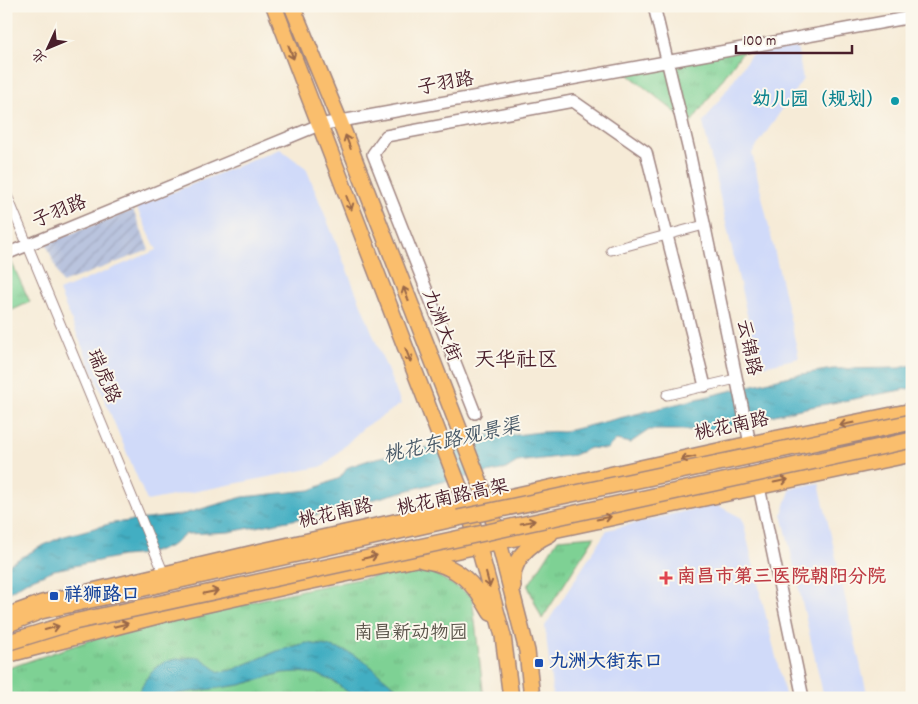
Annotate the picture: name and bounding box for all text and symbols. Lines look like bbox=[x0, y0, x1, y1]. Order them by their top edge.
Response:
north arrow bbox=[22, 22, 72, 72]
scale bar bbox=[736, 22, 852, 54]
text: 100 m bbox=[743, 31, 776, 53]
text: 北 bbox=[28, 44, 52, 68]
one-way arrow bbox=[287, 44, 296, 59]
street label: 子羽路 bbox=[416, 67, 476, 103]
place label: 幼儿园（规划） bbox=[752, 88, 885, 115]
marker: 幼儿园（规划） bbox=[889, 95, 901, 107]
one-way arrow bbox=[343, 135, 352, 150]
street label: 子羽路 bbox=[29, 190, 91, 236]
one-way arrow bbox=[345, 195, 354, 211]
one-way arrow bbox=[401, 286, 410, 301]
street label: 九洲大街 bbox=[414, 286, 466, 366]
street label: 云锦路 bbox=[728, 317, 766, 379]
street label: 瑞虎路 bbox=[78, 345, 126, 409]
one-way arrow bbox=[404, 347, 413, 362]
district label: 天华社区 bbox=[474, 347, 558, 377]
street label: 桃花南路 bbox=[692, 407, 772, 449]
water label: 桃花东路观景渠 bbox=[381, 412, 525, 471]
one-way arrow bbox=[839, 420, 855, 430]
one-way arrow bbox=[680, 454, 696, 463]
street label: 桃花南路高架 bbox=[394, 474, 512, 524]
one-way arrow bbox=[772, 476, 788, 485]
street label: 桃花南路 bbox=[296, 493, 376, 537]
one-way arrow bbox=[596, 513, 612, 522]
one-way arrow bbox=[520, 517, 536, 526]
one-way arrow bbox=[361, 552, 377, 561]
place label: 南昌市第三医院朝阳分院 bbox=[677, 565, 886, 592]
marker: 南昌市第三医院朝阳分院 bbox=[659, 571, 673, 585]
one-way arrow bbox=[484, 572, 493, 588]
place label: 祥狮路口 bbox=[64, 583, 140, 610]
one-way arrow bbox=[203, 587, 219, 596]
marker: 祥狮路口 bbox=[48, 590, 60, 602]
one-way arrow bbox=[113, 619, 129, 629]
park label: 南昌新动物园 bbox=[354, 621, 468, 648]
one-way arrow bbox=[44, 622, 60, 632]
place label: 九洲大街东口 bbox=[549, 650, 663, 677]
marker: 九洲大街东口 bbox=[533, 657, 545, 669]

